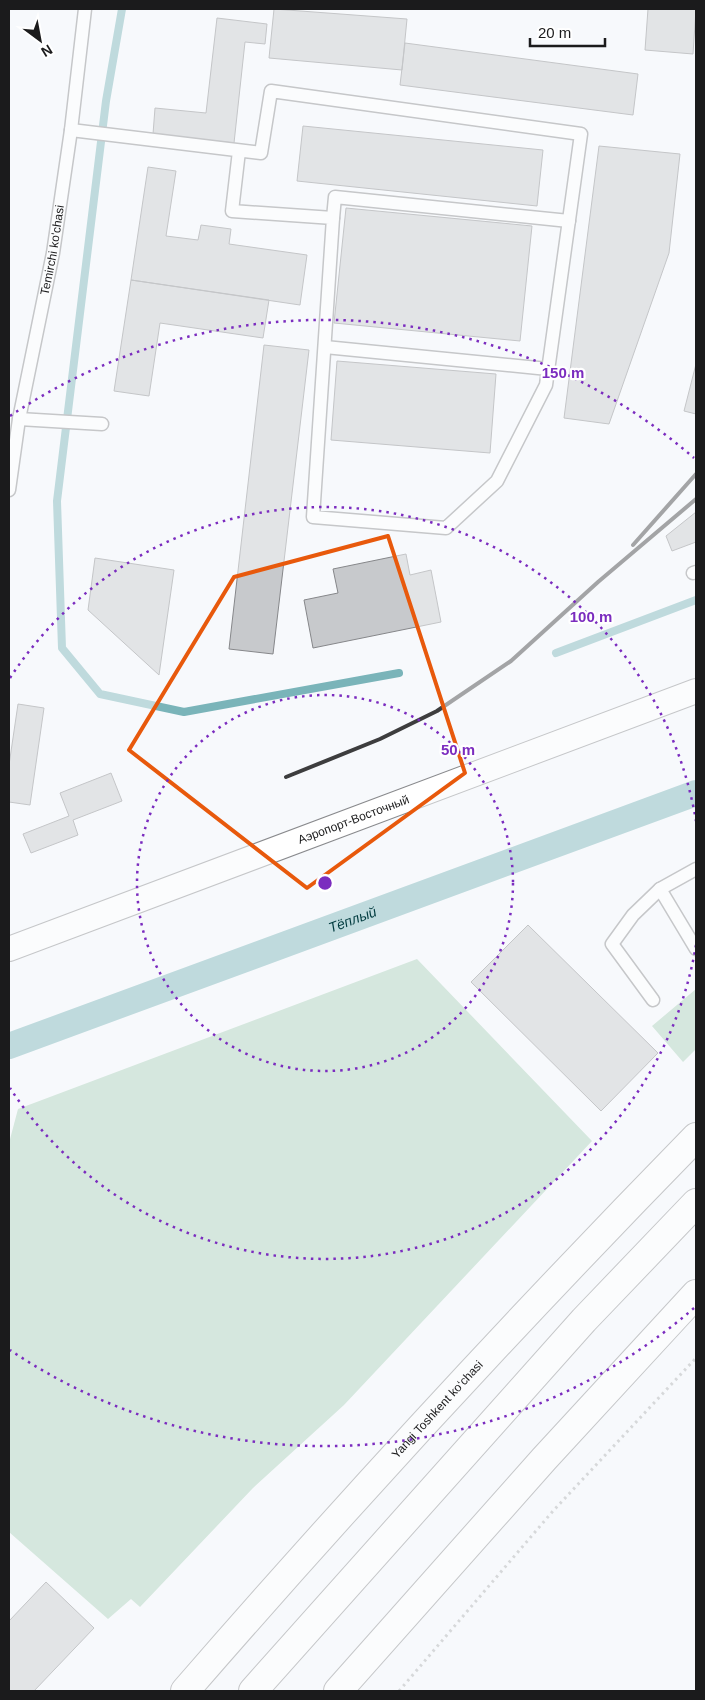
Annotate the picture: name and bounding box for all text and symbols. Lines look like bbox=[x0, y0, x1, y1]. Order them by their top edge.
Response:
north arrow bbox=[15, 15, 65, 65]
scale bar bbox=[530, 15, 605, 47]
text: 20 m bbox=[538, 24, 571, 41]
text: N bbox=[38, 42, 55, 60]
street label: Temirchi ko'chasi bbox=[38, 204, 67, 296]
text: 150 m bbox=[542, 364, 584, 381]
text: 100 m bbox=[570, 608, 612, 625]
text: 50 m bbox=[441, 741, 475, 758]
street label: Аэропорт-Восточный bbox=[296, 792, 411, 847]
centre of rings bbox=[316, 874, 334, 892]
water label: Тёплый bbox=[326, 903, 379, 936]
street label: Yangi Toshkent ko‘chasi bbox=[389, 1358, 486, 1461]

